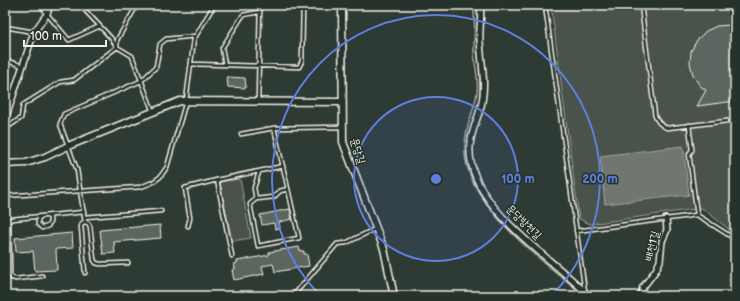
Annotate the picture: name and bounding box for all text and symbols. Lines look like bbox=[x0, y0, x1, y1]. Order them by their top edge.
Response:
scale bar bbox=[24, 22, 106, 48]
text: 100 m bbox=[30, 29, 62, 44]
street label: 문당길 bbox=[348, 136, 368, 166]
centre of rings bbox=[429, 172, 443, 186]
text: 100 m bbox=[501, 172, 535, 187]
text: 200 m bbox=[582, 172, 618, 187]
street label: 문당방천길 bbox=[504, 202, 545, 242]
street label: 배천1길 bbox=[642, 229, 662, 263]

